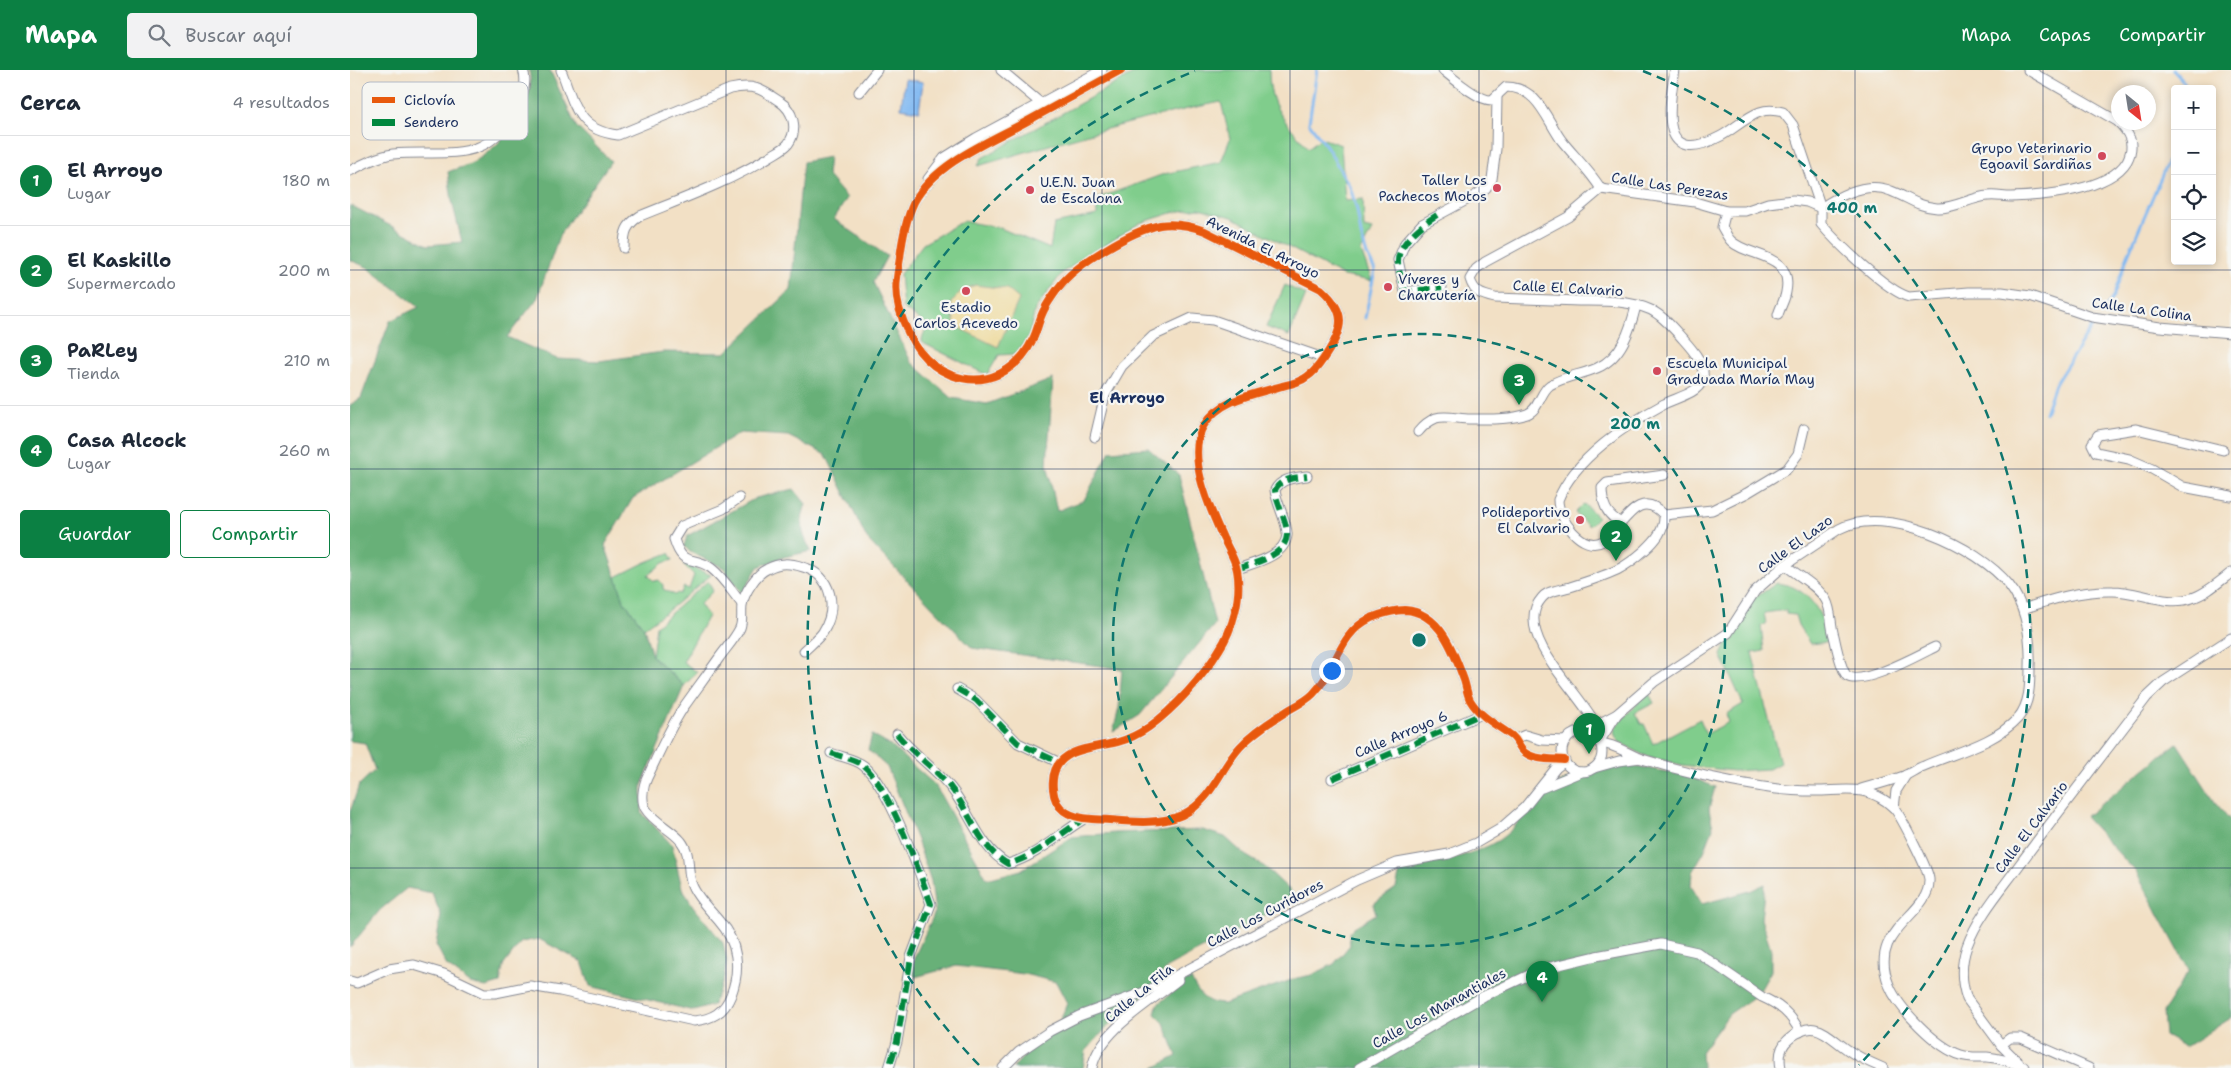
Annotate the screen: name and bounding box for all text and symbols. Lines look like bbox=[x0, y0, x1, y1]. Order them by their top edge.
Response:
search box bbox=[127, 13, 477, 58]
text: Mapa bbox=[25, 19, 97, 51]
icon: search bbox=[145, 21, 173, 49]
text: Buscar aquí bbox=[185, 23, 292, 48]
text: Mapa bbox=[1961, 23, 2011, 47]
text: Capas bbox=[2039, 23, 2091, 47]
text: Compartir bbox=[2119, 23, 2206, 47]
legend bbox=[362, 82, 528, 140]
north arrow bbox=[2111, 85, 2156, 130]
map controls bbox=[2171, 85, 2216, 265]
button: + bbox=[2171, 85, 2216, 130]
text: Cerca bbox=[20, 89, 81, 117]
text: Ciclovía bbox=[404, 91, 456, 109]
text: 4 resultados bbox=[232, 92, 330, 113]
text: Sendero bbox=[404, 113, 459, 131]
button: − bbox=[2171, 130, 2216, 175]
place label: Grupo Veterinario Egoavil Sardiñas bbox=[1971, 139, 2092, 173]
marker: Grupo Veterinario Egoavil Sardiñas bbox=[2096, 150, 2108, 162]
text: El Arroyo bbox=[67, 158, 163, 183]
street label: Calle Las Perezas bbox=[1610, 168, 1730, 204]
text: 1 bbox=[32, 170, 40, 191]
text: 180 m bbox=[282, 170, 330, 191]
place label: Taller Los Pachecos Motos bbox=[1378, 171, 1487, 205]
place label: U.E.N. Juan de Escalona bbox=[1040, 173, 1122, 207]
button: locate bbox=[2171, 175, 2216, 220]
marker: Taller Los Pachecos Motos bbox=[1491, 182, 1503, 194]
text: Lugar bbox=[67, 183, 111, 204]
marker: U.E.N. Juan de Escalona bbox=[1024, 184, 1036, 196]
text: 400 m bbox=[1827, 198, 1877, 218]
street label: Avenida El Arroyo bbox=[1203, 212, 1323, 282]
button: layers bbox=[2171, 220, 2216, 265]
text: El Kaskillo bbox=[67, 248, 171, 273]
text: 2 bbox=[30, 260, 42, 281]
text: 200 m bbox=[278, 260, 330, 281]
place label: Víveres y Charcutería bbox=[1398, 270, 1476, 304]
text: Supermercado bbox=[67, 273, 176, 294]
street label: Calle El Calvario bbox=[1512, 276, 1624, 300]
marker: Víveres y Charcutería bbox=[1382, 281, 1394, 293]
marker: Estadio Carlos Acevedo bbox=[960, 285, 972, 297]
street label: Calle La Colina bbox=[2091, 293, 2193, 325]
place label: Estadio Carlos Acevedo bbox=[914, 298, 1018, 332]
text: PaRLey bbox=[67, 338, 138, 363]
text: 3 bbox=[30, 350, 42, 371]
text: 210 m bbox=[283, 350, 330, 371]
place label: Escuela Municipal Graduada María May bbox=[1667, 354, 1815, 388]
text: Tienda bbox=[67, 363, 120, 384]
pin: 3 bbox=[1503, 364, 1535, 405]
marker: Escuela Municipal Graduada María May bbox=[1651, 365, 1663, 377]
district label: El Arroyo bbox=[1089, 388, 1165, 408]
text: 200 m bbox=[1610, 414, 1660, 434]
text: Casa Alcock bbox=[67, 428, 187, 453]
text: 4 bbox=[30, 440, 42, 461]
text: 260 m bbox=[278, 440, 330, 461]
text: Lugar bbox=[67, 453, 111, 474]
place label: Polideportivo El Calvario bbox=[1482, 503, 1570, 537]
button: Guardar bbox=[20, 510, 170, 558]
button: Compartir bbox=[180, 510, 330, 558]
street label: Calle El Lazo bbox=[1754, 511, 1836, 577]
marker: Polideportivo El Calvario bbox=[1574, 514, 1586, 526]
pin: 2 bbox=[1600, 520, 1632, 561]
centre of rings bbox=[1410, 631, 1428, 649]
your location bbox=[1319, 658, 1345, 684]
street label: Calle Arroyo 6 bbox=[1352, 706, 1450, 762]
pin: 1 bbox=[1573, 713, 1605, 754]
street label: Calle El Calvario bbox=[1991, 777, 2071, 877]
street label: Calle Los Curidores bbox=[1204, 875, 1326, 951]
street label: Calle La Fila bbox=[1101, 960, 1177, 1026]
pin: 4 bbox=[1526, 961, 1558, 1002]
street label: Calle Los Manantiales bbox=[1369, 964, 1509, 1052]

